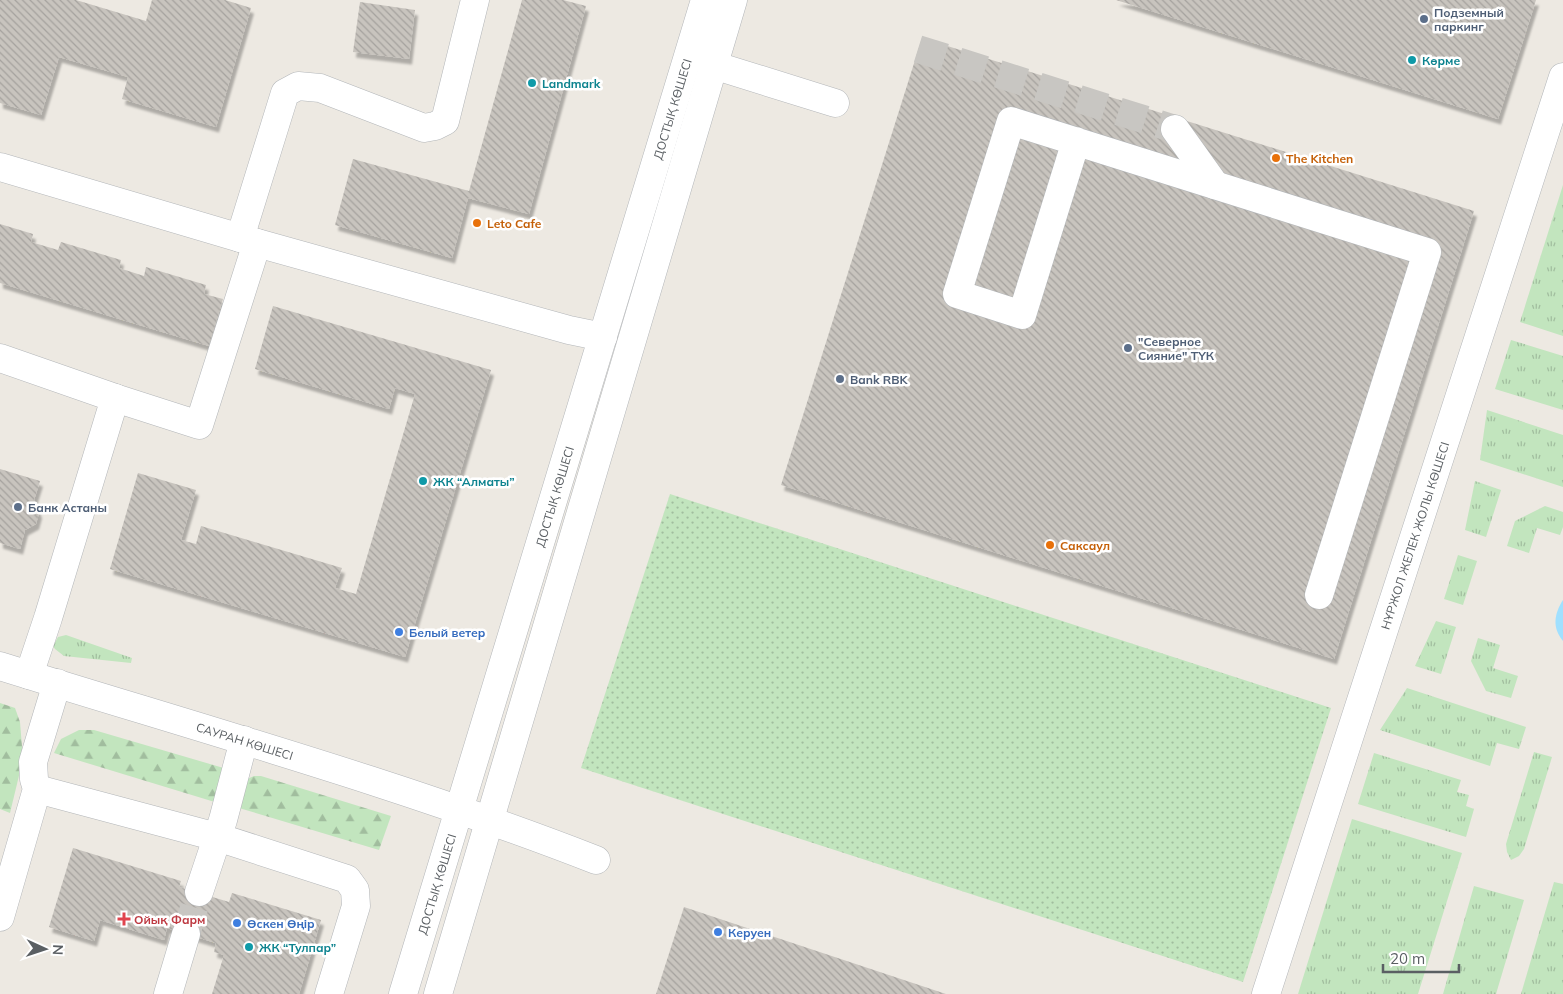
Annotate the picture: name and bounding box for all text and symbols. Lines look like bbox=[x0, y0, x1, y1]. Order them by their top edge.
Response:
place label: Подземный паркинг bbox=[1434, 5, 1504, 34]
marker: Подземный паркинг bbox=[1418, 13, 1430, 25]
place label: Көрме bbox=[1422, 53, 1460, 68]
marker: Көрме bbox=[1406, 54, 1418, 66]
street label: ДОСТЫҚ КӨШЕСІ bbox=[650, 57, 694, 161]
place label: Landmark bbox=[542, 76, 601, 91]
marker: Landmark bbox=[526, 77, 538, 89]
place label: The Kitchen bbox=[1286, 151, 1353, 166]
marker: The Kitchen bbox=[1270, 152, 1282, 164]
place label: Leto Cafe bbox=[487, 216, 542, 231]
marker: Leto Cafe bbox=[471, 217, 483, 229]
place label: "Северное Cияние" ТҮК bbox=[1138, 334, 1215, 363]
marker: "Северное Cияние" ТҮК bbox=[1122, 342, 1134, 354]
place label: Bank RBK bbox=[850, 372, 909, 387]
marker: Bank RBK bbox=[834, 373, 846, 385]
street label: НҰРЖОЛ ЖЕЛЕК ЖОЛЫ КӨШЕСІ bbox=[1377, 440, 1452, 631]
street label: ДОСТЫҚ КӨШЕСІ bbox=[532, 444, 577, 549]
place label: ЖК “Алматы” bbox=[433, 474, 515, 489]
marker: ЖК “Алматы” bbox=[417, 475, 429, 487]
place label: Банк Астаны bbox=[28, 500, 107, 515]
marker: Банк Астаны bbox=[12, 501, 24, 513]
place label: Саксаул bbox=[1060, 538, 1110, 553]
marker: Саксаул bbox=[1044, 539, 1056, 551]
place label: Белый ветер bbox=[409, 625, 486, 640]
marker: Белый ветер bbox=[393, 626, 405, 638]
street label: САУРАН КӨШЕСІ bbox=[194, 719, 295, 763]
street label: ДОСТЫҚ КӨШЕСІ bbox=[414, 832, 459, 936]
place label: Ойық Фарм bbox=[134, 912, 206, 927]
marker: Ойық Фарм bbox=[118, 913, 130, 925]
place label: Өскен Өңір bbox=[247, 916, 315, 931]
marker: Өскен Өңір bbox=[231, 917, 243, 929]
north arrow bbox=[20, 924, 70, 974]
place label: Керуен bbox=[728, 925, 771, 940]
marker: Керуен bbox=[712, 926, 724, 938]
place label: ЖК “Тулпар” bbox=[259, 940, 336, 955]
marker: ЖК “Тулпар” bbox=[243, 941, 255, 953]
scale bar bbox=[1383, 942, 1459, 974]
text: N bbox=[49, 944, 67, 955]
text: 20 m bbox=[1390, 949, 1425, 968]

